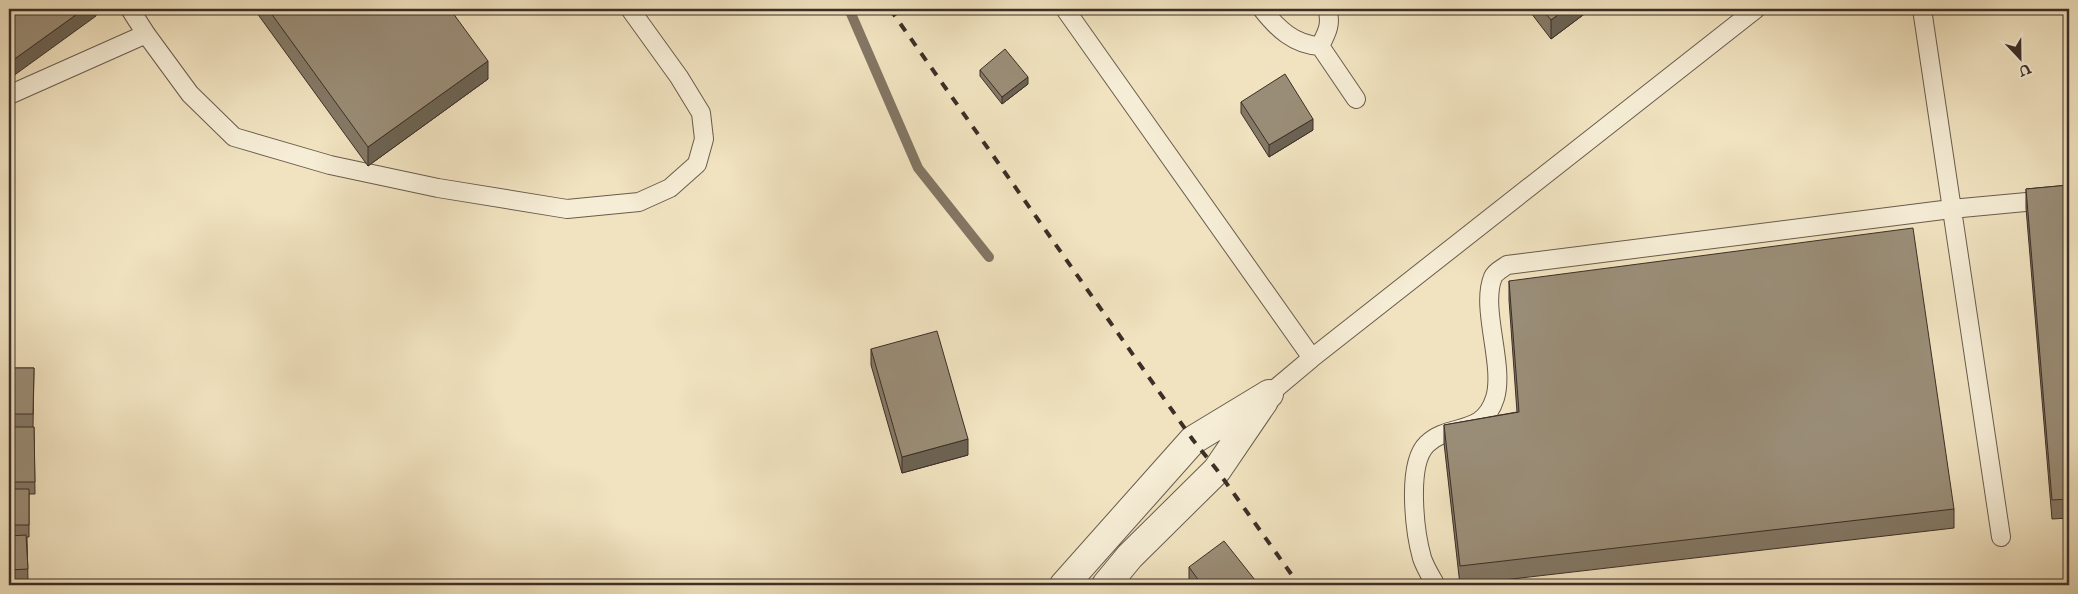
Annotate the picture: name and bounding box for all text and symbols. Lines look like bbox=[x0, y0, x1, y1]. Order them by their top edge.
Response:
north arrow bbox=[1996, 32, 2046, 82]
text: U bbox=[2015, 58, 2034, 80]

